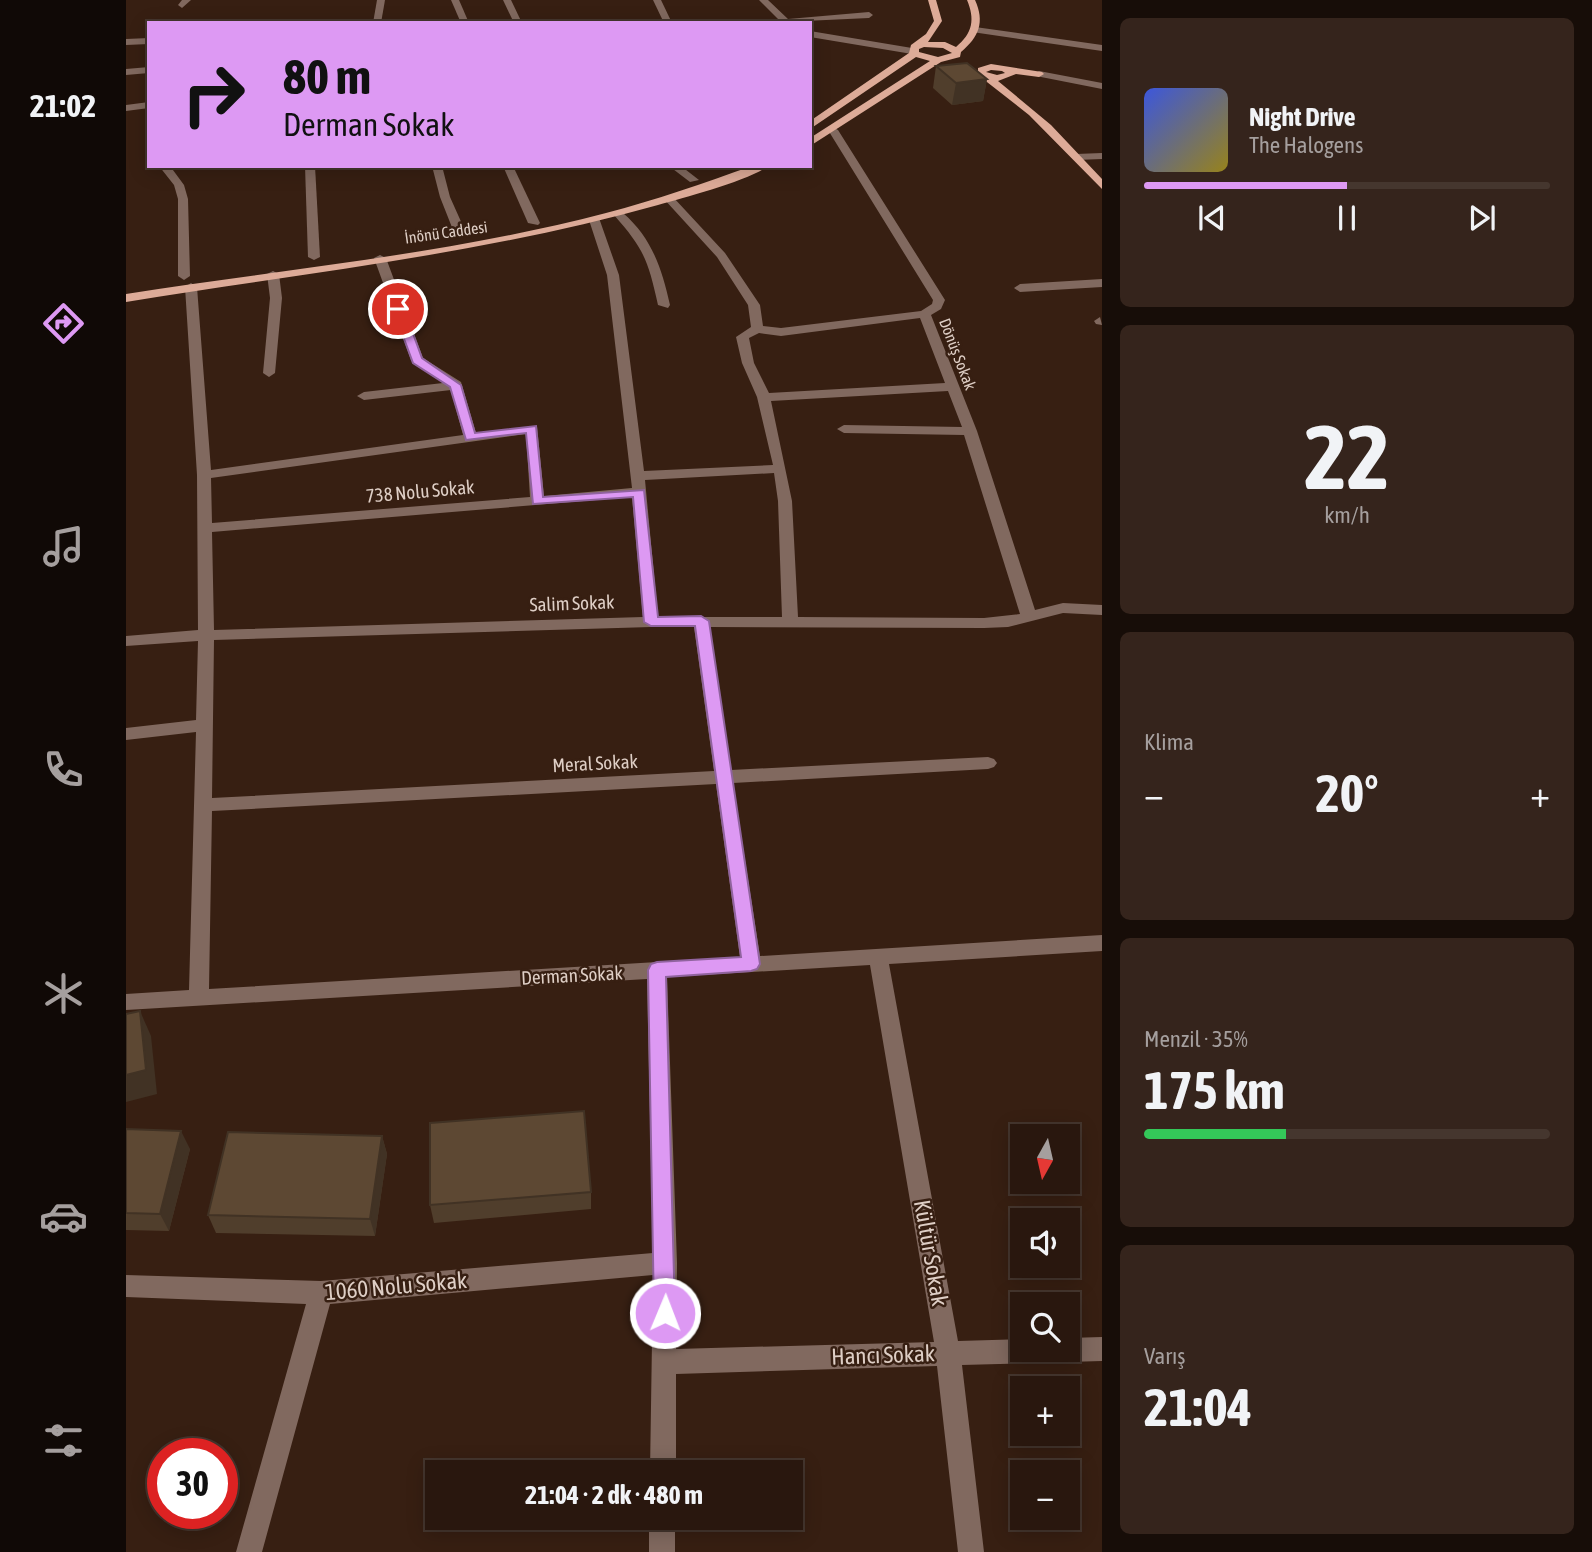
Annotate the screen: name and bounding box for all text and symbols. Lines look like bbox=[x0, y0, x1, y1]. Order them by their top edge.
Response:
text: 80 m bbox=[283, 48, 371, 104]
icon: right bbox=[168, 49, 259, 140]
text: 21:02 bbox=[30, 87, 96, 124]
text: Night Drive bbox=[1249, 102, 1356, 132]
text: Derman Sokak bbox=[283, 106, 454, 143]
text: The Halogens bbox=[1249, 132, 1363, 158]
icon: previous bbox=[1193, 199, 1231, 237]
icon: pause bbox=[1328, 199, 1366, 237]
icon: next bbox=[1463, 199, 1501, 237]
street label: İnönü Caddesi bbox=[403, 217, 489, 247]
pin bbox=[368, 279, 428, 339]
icon: arrive bbox=[379, 290, 417, 328]
icon: directions bbox=[39, 299, 88, 348]
street label: Dönüş Sokak bbox=[935, 315, 980, 393]
text: 22 bbox=[1304, 404, 1390, 508]
street label: 738 Nolu Sokak bbox=[365, 475, 476, 507]
text: km/h bbox=[1324, 502, 1370, 528]
icon: music bbox=[39, 522, 88, 571]
street label: Salim Sokak bbox=[529, 591, 615, 615]
text: Klima bbox=[1144, 729, 1194, 755]
icon: phone bbox=[39, 745, 88, 794]
street label: Meral Sokak bbox=[552, 750, 639, 776]
text: 20° bbox=[1315, 763, 1379, 823]
text: − bbox=[1144, 772, 1164, 815]
text: + bbox=[1530, 772, 1550, 815]
street label: Derman Sokak bbox=[521, 961, 624, 989]
icon: climate bbox=[39, 969, 88, 1018]
text: Menzil · 35% bbox=[1144, 1026, 1248, 1052]
text: 175 km bbox=[1144, 1060, 1285, 1120]
north arrow bbox=[1010, 1124, 1080, 1194]
map controls bbox=[1010, 1124, 1080, 1530]
icon: car bbox=[39, 1192, 88, 1241]
street label: Kültür Sokak bbox=[909, 1198, 953, 1308]
button: sound bbox=[1010, 1208, 1080, 1278]
street label: 1060 Nolu Sokak bbox=[324, 1267, 468, 1305]
position arrow bbox=[628, 1276, 702, 1350]
button: search bbox=[1010, 1292, 1080, 1362]
street label: Hancı Sokak bbox=[831, 1340, 935, 1370]
text: Varış bbox=[1144, 1343, 1185, 1369]
button: + bbox=[1010, 1376, 1080, 1446]
text: 21:04 bbox=[1144, 1377, 1252, 1437]
icon: filters bbox=[39, 1416, 88, 1465]
speed limit sign: 30 bbox=[147, 1438, 238, 1529]
button: − bbox=[1010, 1460, 1080, 1530]
text: 21:04 · 2 dk · 480 m bbox=[525, 1480, 703, 1510]

